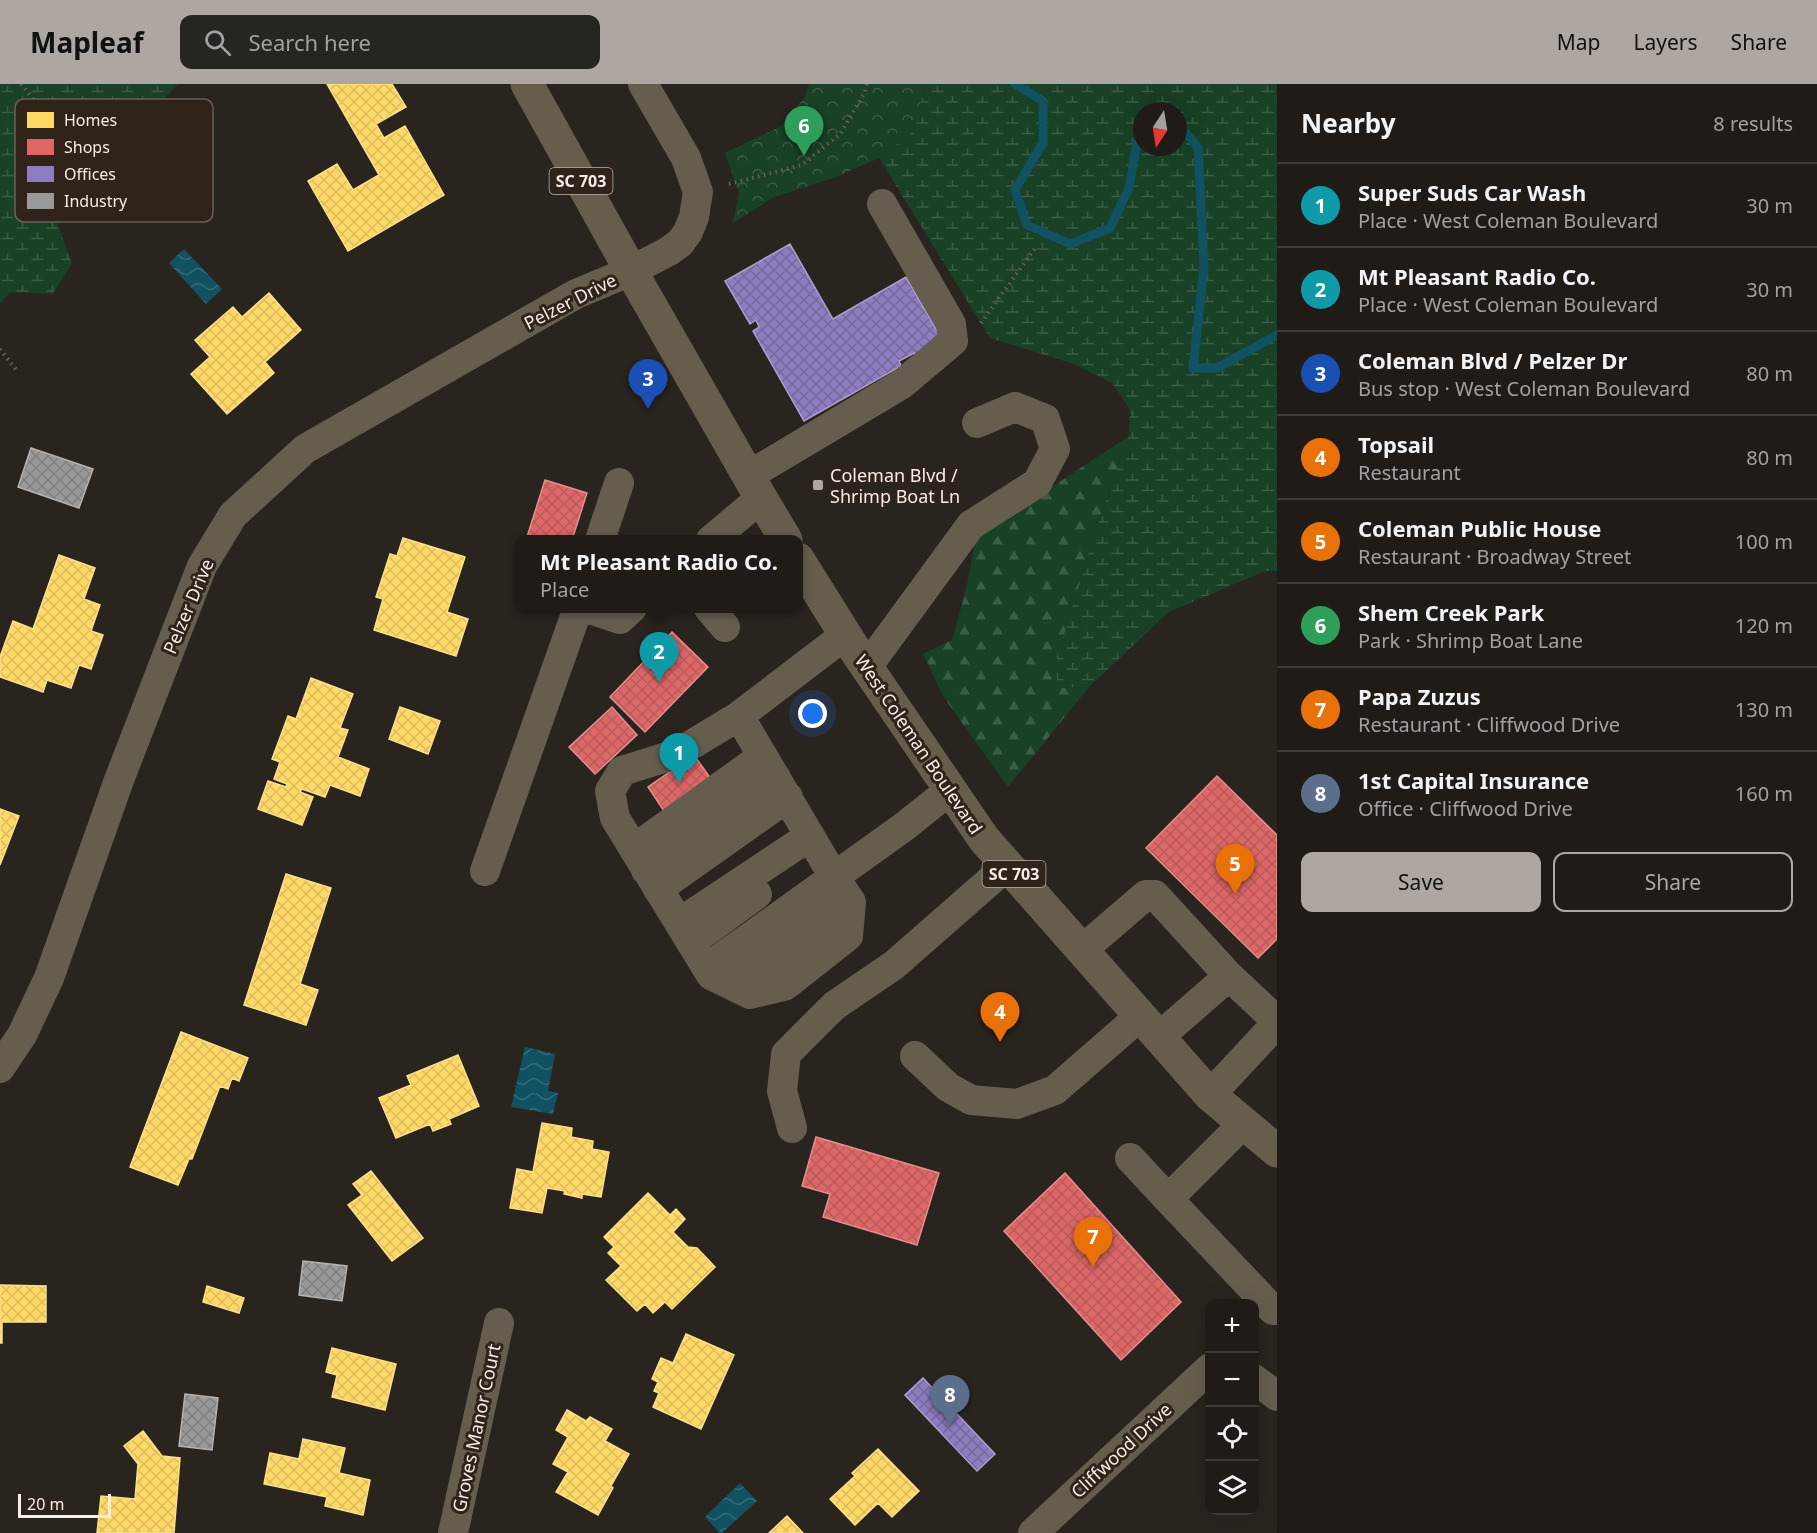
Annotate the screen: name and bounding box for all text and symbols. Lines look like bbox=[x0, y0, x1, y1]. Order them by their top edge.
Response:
search box bbox=[180, 15, 600, 69]
text: Mapleaf bbox=[30, 23, 144, 61]
icon: search bbox=[201, 26, 234, 59]
text: Search here bbox=[249, 27, 371, 57]
text: Map bbox=[1557, 28, 1601, 56]
text: Layers bbox=[1634, 28, 1698, 56]
text: Share bbox=[1731, 28, 1787, 56]
legend bbox=[15, 99, 213, 222]
north arrow bbox=[1133, 102, 1187, 156]
text: Nearby bbox=[1301, 105, 1396, 141]
pin: 6 bbox=[784, 106, 824, 156]
text: Homes bbox=[64, 109, 117, 131]
text: 8 results bbox=[1713, 110, 1793, 137]
text: Shops bbox=[64, 136, 110, 158]
text: Offices bbox=[64, 163, 116, 185]
road number: SC 703 bbox=[550, 168, 612, 194]
text: Super Suds Car Wash bbox=[1358, 177, 1586, 207]
text: Industry bbox=[64, 190, 128, 212]
text: 1 bbox=[1315, 192, 1326, 219]
text: 30 m bbox=[1746, 192, 1793, 219]
text: Place · West Coleman Boulevard bbox=[1358, 207, 1658, 234]
text: Mt Pleasant Radio Co. bbox=[1358, 261, 1596, 291]
street label: Pelzer Drive bbox=[520, 267, 620, 335]
text: 2 bbox=[1315, 276, 1326, 303]
text: 30 m bbox=[1746, 276, 1793, 303]
text: Place · West Coleman Boulevard bbox=[1358, 291, 1658, 318]
text: Coleman Blvd / Pelzer Dr bbox=[1358, 345, 1627, 375]
pin: 3 bbox=[628, 360, 668, 409]
text: 3 bbox=[1315, 360, 1326, 387]
text: 80 m bbox=[1746, 360, 1793, 387]
text: Bus stop · West Coleman Boulevard bbox=[1358, 375, 1690, 402]
text: Topsail bbox=[1358, 429, 1434, 459]
text: 4 bbox=[1315, 444, 1326, 471]
text: 80 m bbox=[1746, 444, 1793, 471]
text: Restaurant bbox=[1358, 459, 1461, 486]
place label: Coleman Blvd / Shrimp Boat Ln bbox=[830, 463, 960, 508]
marker: Coleman Blvd / Shrimp Boat Ln bbox=[811, 478, 825, 492]
text: Coleman Public House bbox=[1358, 513, 1601, 543]
text: 5 bbox=[1315, 528, 1326, 555]
text: 100 m bbox=[1735, 528, 1793, 555]
popup bbox=[515, 535, 803, 613]
text: Restaurant · Broadway Street bbox=[1358, 543, 1631, 570]
text: Mt Pleasant Radio Co. bbox=[540, 546, 778, 576]
street label: Pelzer Drive bbox=[157, 555, 219, 657]
text: Place bbox=[540, 576, 589, 603]
text: Shem Creek Park bbox=[1358, 597, 1544, 627]
text: 6 bbox=[1315, 612, 1326, 639]
text: 120 m bbox=[1735, 612, 1793, 639]
text: Park · Shrimp Boat Lane bbox=[1358, 627, 1583, 654]
pin: 2 bbox=[640, 632, 678, 682]
street label: West Coleman Boulevard bbox=[850, 650, 988, 838]
text: Papa Zuzus bbox=[1358, 681, 1481, 711]
text: 7 bbox=[1315, 696, 1326, 723]
text: 130 m bbox=[1735, 696, 1793, 723]
your location bbox=[798, 699, 827, 728]
text: Restaurant · Cliffwood Drive bbox=[1358, 711, 1620, 738]
pin: 1 bbox=[660, 734, 698, 783]
text: 1st Capital Insurance bbox=[1358, 765, 1589, 795]
text: 8 bbox=[1315, 780, 1326, 807]
text: 160 m bbox=[1735, 780, 1793, 807]
text: Office · Cliffwood Drive bbox=[1358, 795, 1573, 822]
pin: 5 bbox=[1216, 844, 1254, 894]
button: Save bbox=[1301, 852, 1541, 912]
button: Share bbox=[1553, 852, 1793, 912]
road number: SC 703 bbox=[982, 861, 1046, 887]
pin: 4 bbox=[980, 992, 1020, 1042]
pin: 7 bbox=[1074, 1218, 1112, 1267]
map controls bbox=[1205, 1299, 1259, 1515]
button: + bbox=[1205, 1299, 1259, 1353]
street label: Groves Manor Court bbox=[446, 1341, 506, 1514]
button: − bbox=[1205, 1353, 1259, 1407]
pin: 8 bbox=[930, 1376, 970, 1425]
street label: Cliffwood Drive bbox=[1066, 1397, 1176, 1503]
button: locate bbox=[1205, 1407, 1259, 1461]
button: layers bbox=[1205, 1461, 1259, 1515]
scale bar bbox=[18, 1491, 111, 1518]
text: 20 m bbox=[27, 1493, 64, 1515]

